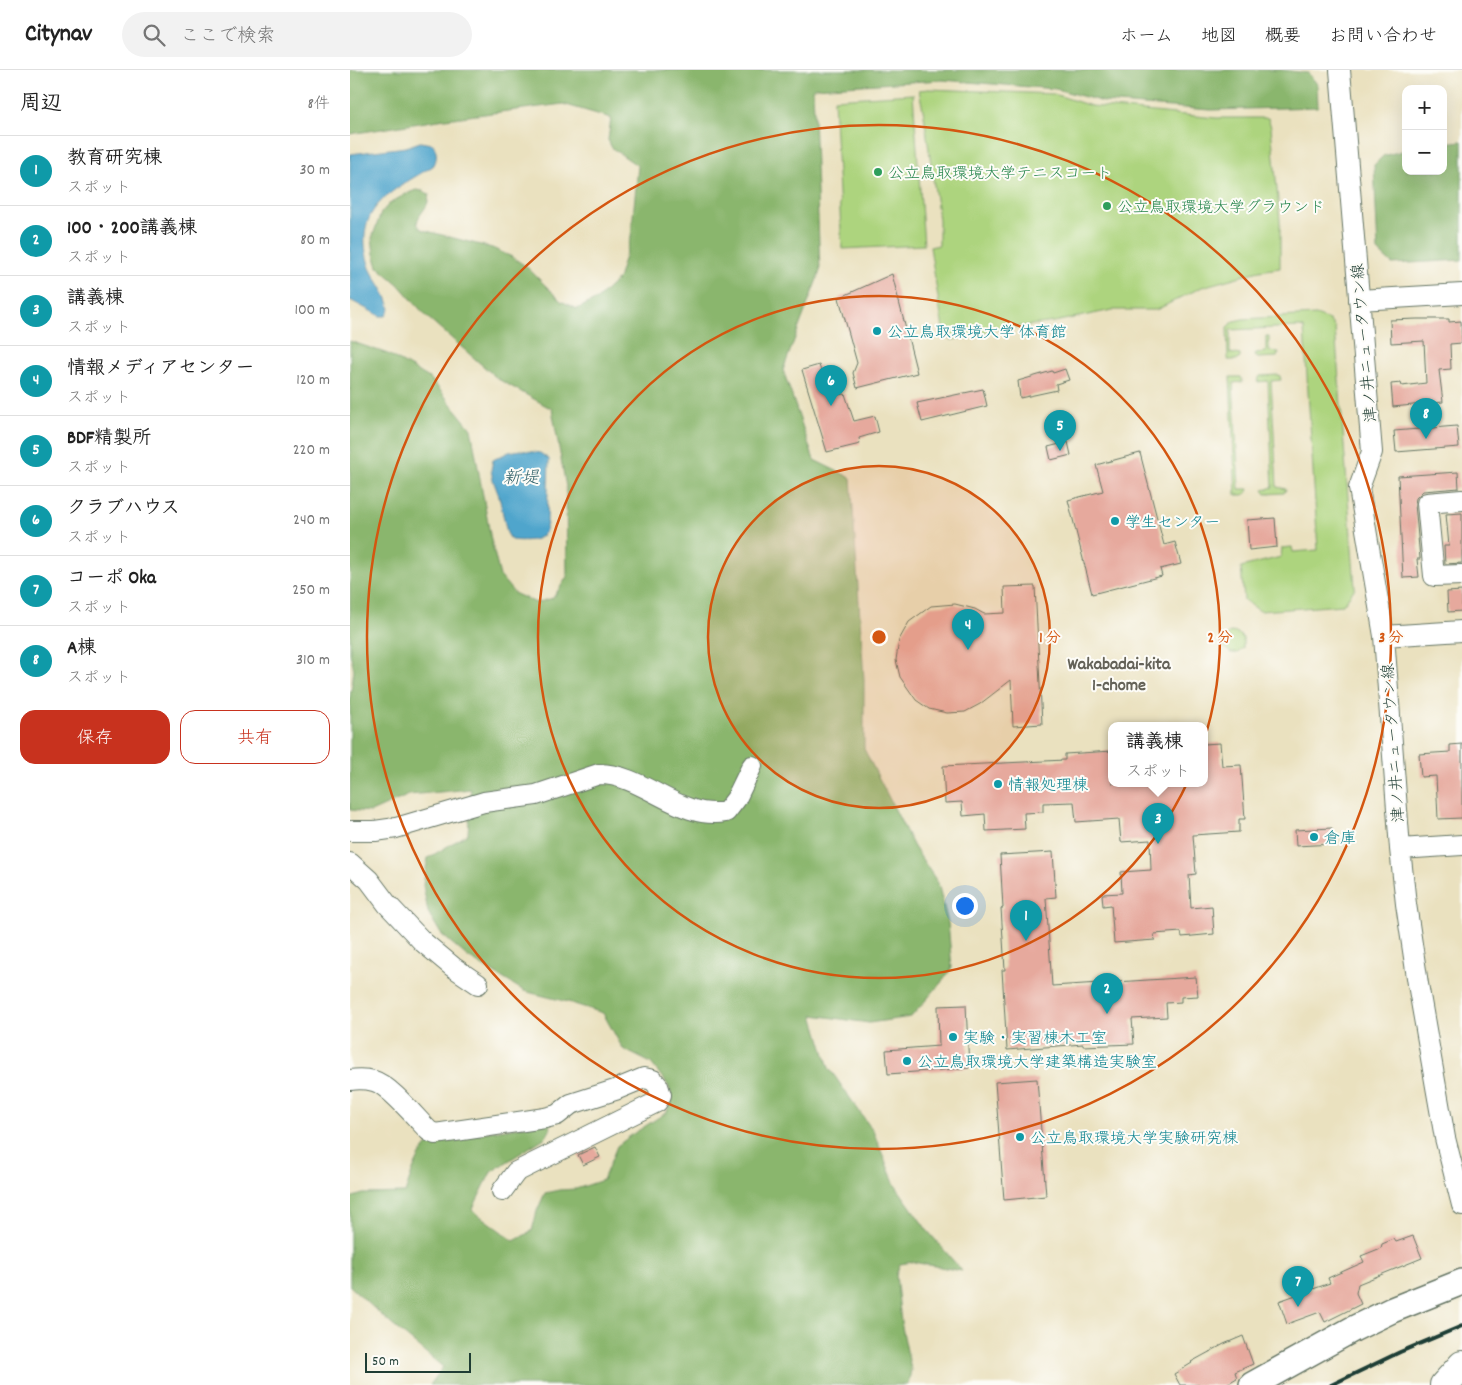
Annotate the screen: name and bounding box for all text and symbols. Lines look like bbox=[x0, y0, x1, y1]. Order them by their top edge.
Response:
search box bbox=[122, 12, 472, 57]
text: Citynav bbox=[25, 18, 92, 52]
icon: search bbox=[140, 21, 168, 49]
text: ここで検索 bbox=[180, 24, 275, 51]
text: ホーム bbox=[1120, 25, 1173, 50]
text: 地図 bbox=[1201, 25, 1237, 50]
text: 概要 bbox=[1265, 25, 1301, 50]
text: お問い合わせ bbox=[1329, 25, 1437, 50]
map controls bbox=[1402, 85, 1447, 175]
button: + bbox=[1402, 85, 1447, 130]
text: 周辺 bbox=[20, 90, 62, 120]
text: 8件 bbox=[308, 93, 330, 116]
button: − bbox=[1402, 130, 1447, 175]
text: 教育研究棟 bbox=[67, 146, 162, 173]
text: 1 bbox=[34, 159, 38, 182]
text: 30 m bbox=[300, 159, 330, 182]
place label: 公立鳥取環境大学テニスコート bbox=[888, 163, 1112, 186]
marker: 公立鳥取環境大学テニスコート bbox=[872, 166, 884, 178]
text: スポット bbox=[67, 177, 131, 200]
place label: 公立鳥取環境大学グラウンド bbox=[1117, 197, 1325, 220]
marker: 公立鳥取環境大学グラウンド bbox=[1101, 200, 1113, 212]
text: 100・200講義棟 bbox=[67, 216, 197, 243]
text: 2 bbox=[33, 229, 40, 252]
text: 80 m bbox=[300, 229, 330, 252]
text: スポット bbox=[67, 247, 131, 270]
street label: 津ノ井ニュータウン線 bbox=[1347, 262, 1384, 423]
text: 講義棟 bbox=[67, 286, 124, 313]
text: 3 bbox=[32, 299, 40, 322]
text: 100 m bbox=[294, 299, 330, 322]
text: スポット bbox=[67, 317, 131, 340]
place label: 公立鳥取環境大学 体育館 bbox=[887, 322, 1067, 345]
marker: 公立鳥取環境大学 体育館 bbox=[871, 325, 883, 337]
text: 情報メディアセンター bbox=[67, 356, 254, 383]
pin: 6 bbox=[815, 365, 847, 406]
text: 4 bbox=[33, 369, 39, 392]
text: 120 m bbox=[296, 369, 330, 392]
text: スポット bbox=[67, 387, 131, 410]
pin: 8 bbox=[1410, 398, 1442, 439]
pin: 5 bbox=[1044, 410, 1076, 451]
text: BDF精製所 bbox=[67, 426, 151, 453]
text: 5 bbox=[32, 439, 40, 462]
text: 220 m bbox=[293, 439, 330, 462]
text: スポット bbox=[67, 457, 131, 480]
water label: 新堤 bbox=[503, 467, 540, 492]
text: クラブハウス bbox=[67, 496, 180, 523]
text: 6 bbox=[32, 509, 40, 532]
text: 240 m bbox=[293, 509, 330, 532]
place label: 学生センター bbox=[1125, 512, 1220, 535]
marker: 学生センター bbox=[1109, 515, 1121, 527]
text: スポット bbox=[67, 527, 131, 550]
text: コーポ Oka bbox=[67, 566, 156, 593]
text: 7 bbox=[33, 579, 39, 602]
text: 250 m bbox=[292, 579, 330, 602]
text: スポット bbox=[67, 597, 131, 620]
pin: 4 bbox=[952, 609, 984, 650]
centre of rings bbox=[870, 628, 888, 646]
text: 1 分 bbox=[1039, 628, 1061, 650]
text: 2 分 bbox=[1208, 628, 1233, 650]
text: 3 分 bbox=[1378, 628, 1404, 650]
text: A棟 bbox=[67, 636, 96, 663]
text: 8 bbox=[33, 649, 39, 672]
text: 310 m bbox=[296, 649, 330, 672]
district label: Wakabadai-kita 1-chome bbox=[1068, 653, 1171, 699]
street label: 津ノ井ニュータウン線 bbox=[1377, 662, 1412, 823]
text: スポット bbox=[67, 667, 131, 690]
button: 保存 bbox=[20, 710, 170, 764]
button: 共有 bbox=[180, 710, 330, 764]
popup bbox=[1108, 722, 1208, 787]
text: 講義棟 bbox=[1126, 730, 1183, 757]
text: スポット bbox=[1126, 761, 1190, 784]
place label: 情報処理棟 bbox=[1008, 775, 1088, 798]
marker: 情報処理棟 bbox=[992, 778, 1004, 790]
pin: 3 bbox=[1142, 803, 1174, 844]
place label: 倉庫 bbox=[1324, 828, 1356, 851]
marker: 倉庫 bbox=[1308, 831, 1320, 843]
your location bbox=[952, 893, 978, 919]
pin: 1 bbox=[1010, 900, 1042, 941]
pin: 2 bbox=[1091, 973, 1123, 1014]
place label: 実験・実習棟木工室 bbox=[963, 1028, 1107, 1051]
marker: 実験・実習棟木工室 bbox=[947, 1031, 959, 1043]
place label: 公立鳥取環境大学建築構造実験室 bbox=[917, 1052, 1157, 1075]
marker: 公立鳥取環境大学建築構造実験室 bbox=[901, 1055, 913, 1067]
place label: 公立鳥取環境大学実験研究棟 bbox=[1030, 1128, 1238, 1151]
marker: 公立鳥取環境大学実験研究棟 bbox=[1014, 1131, 1026, 1143]
pin: 7 bbox=[1282, 1266, 1314, 1307]
scale bar bbox=[365, 1350, 471, 1373]
text: 50 m bbox=[372, 1352, 399, 1372]

